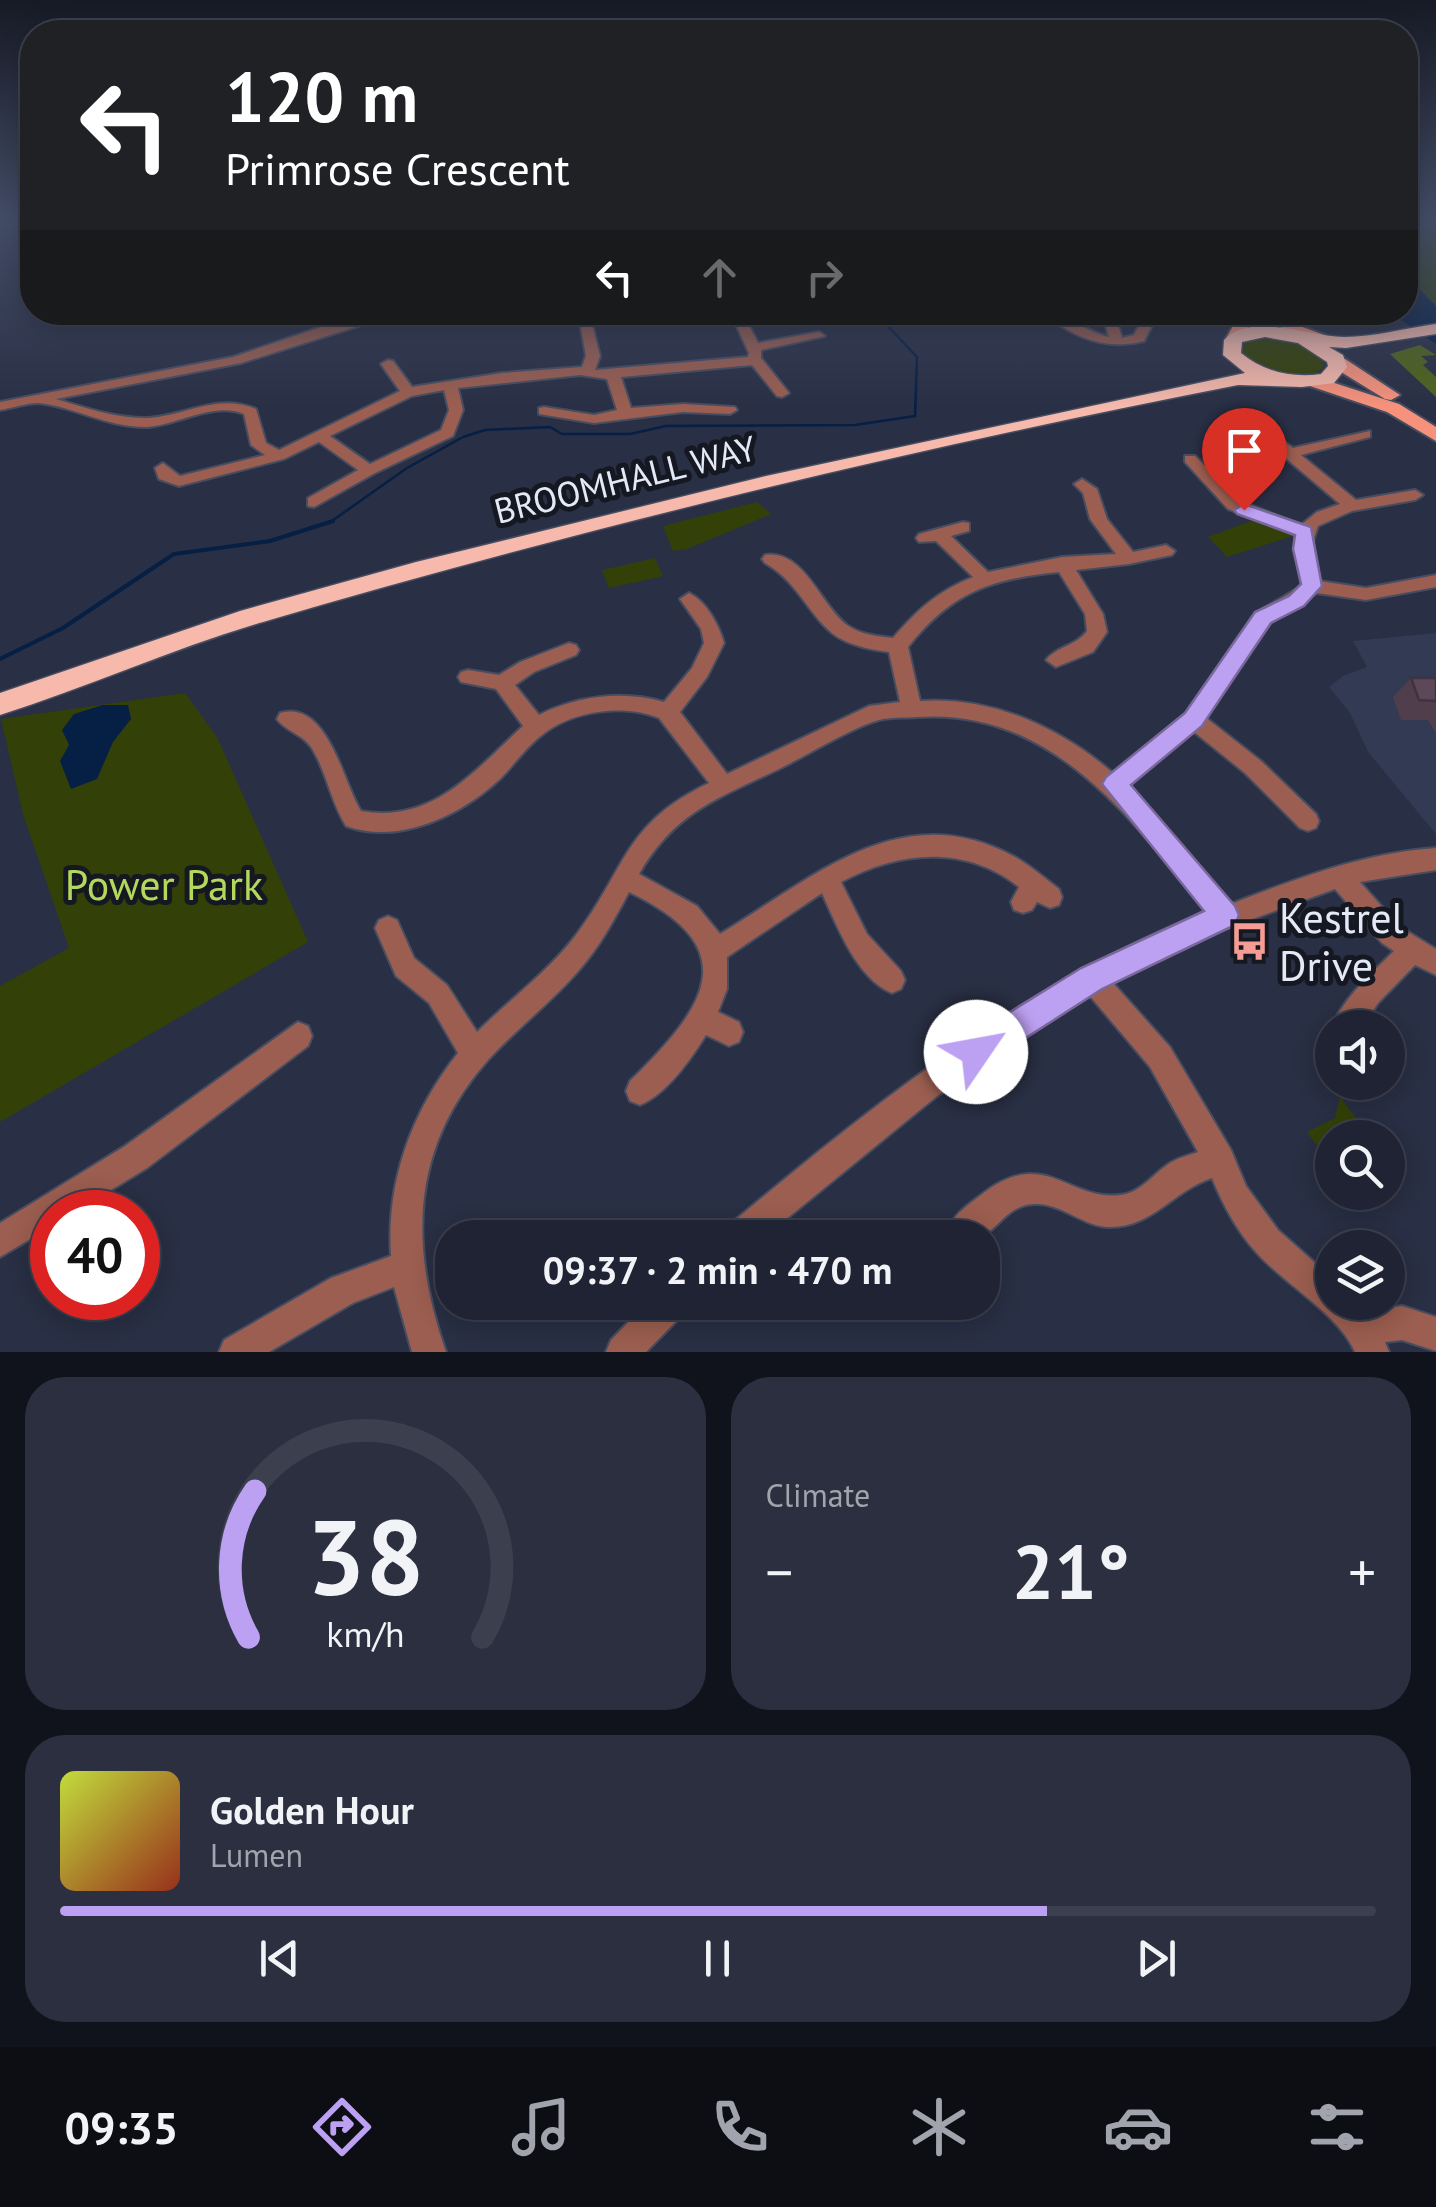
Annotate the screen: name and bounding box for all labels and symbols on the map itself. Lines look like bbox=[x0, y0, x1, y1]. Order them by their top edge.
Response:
pin bbox=[1202, 408, 1287, 511]
street label: BROOMHALL WAY bbox=[489, 424, 761, 534]
park label: Power Park bbox=[65, 857, 263, 912]
place label: Kestrel Drive bbox=[1279, 890, 1404, 993]
bus stop icon: Kestrel Drive bbox=[1228, 920, 1270, 962]
position arrow bbox=[924, 1000, 1028, 1104]
speed limit sign: 40 bbox=[30, 1190, 160, 1320]

